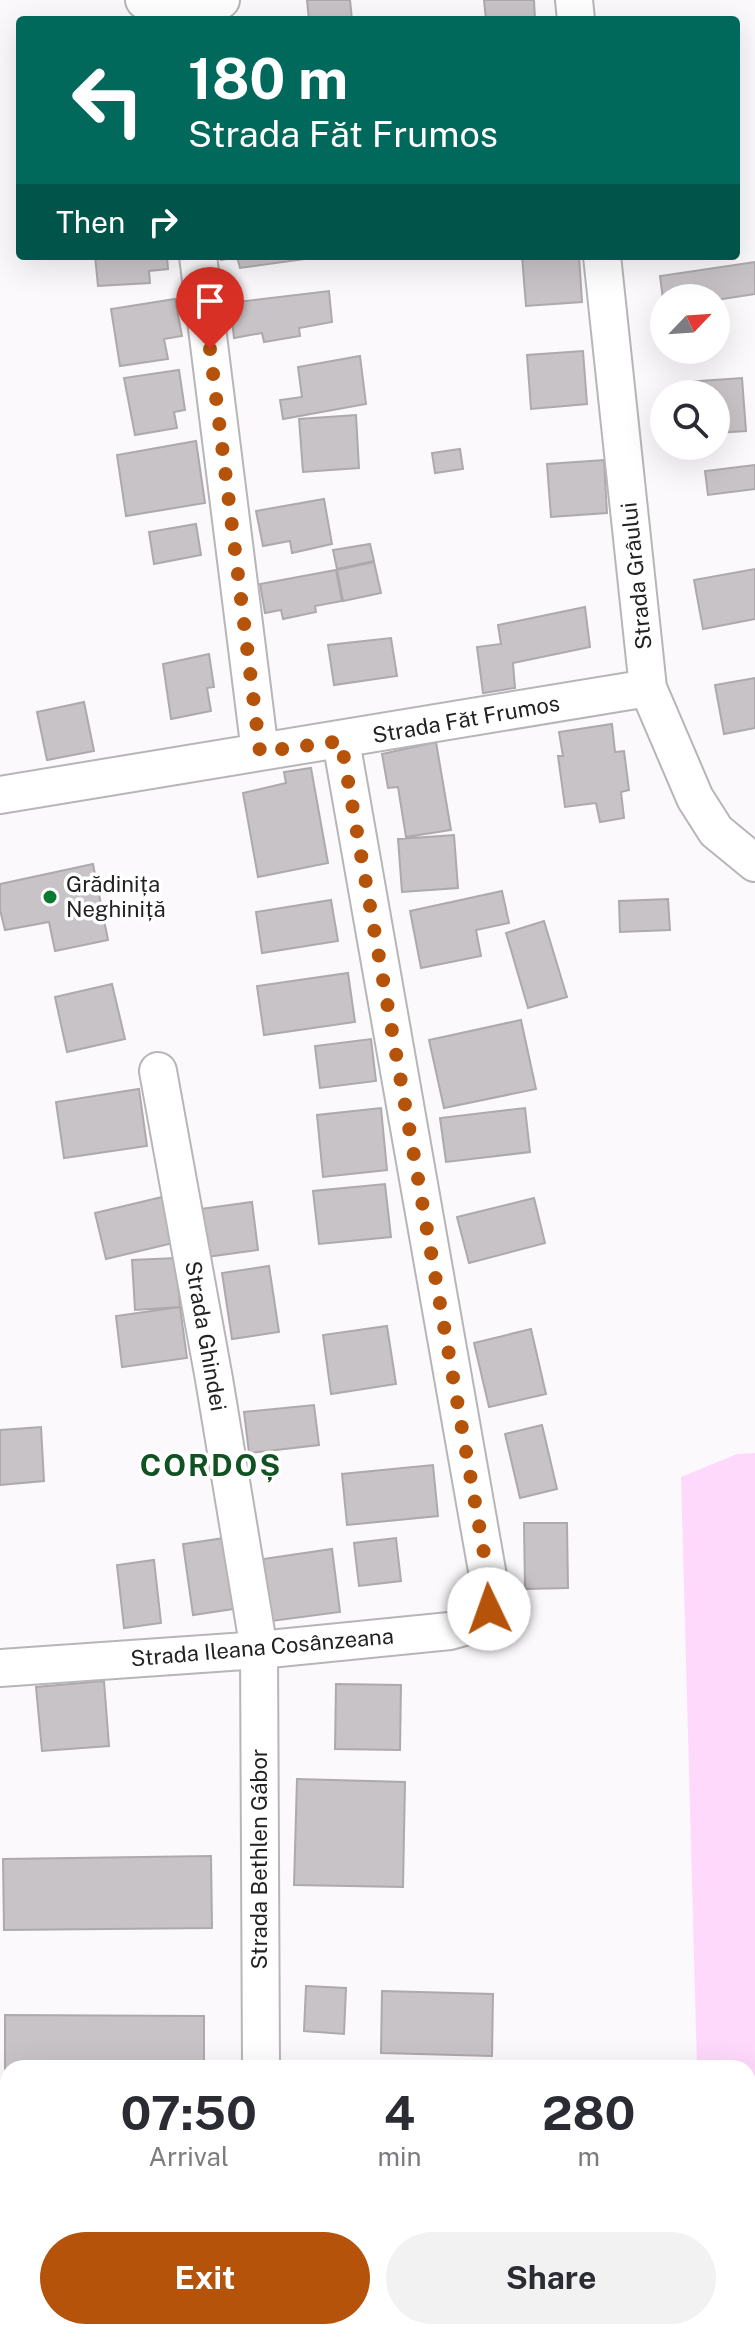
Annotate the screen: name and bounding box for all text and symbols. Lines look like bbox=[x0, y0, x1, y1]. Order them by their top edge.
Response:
text: 180 m bbox=[188, 46, 348, 112]
icon: left bbox=[56, 48, 160, 152]
text: Strada Făt Frumos bbox=[188, 113, 498, 155]
icon: right bbox=[141, 200, 185, 244]
text: Then bbox=[56, 204, 125, 240]
pin bbox=[176, 267, 244, 349]
icon: arrive bbox=[188, 279, 232, 323]
north arrow bbox=[650, 284, 730, 364]
map controls bbox=[650, 284, 730, 460]
button: search bbox=[650, 380, 730, 460]
street label: Strada Grâului bbox=[615, 501, 657, 651]
street label: Strada Făt Frumos bbox=[370, 690, 562, 748]
place label: Grădinița Neghiniță bbox=[66, 871, 166, 922]
marker: Grădinița Neghiniță bbox=[41, 888, 59, 906]
street label: Strada Ghindei bbox=[180, 1259, 232, 1413]
district label: CORDOȘ bbox=[140, 1447, 282, 1483]
position arrow bbox=[447, 1567, 531, 1651]
street label: Strada Ileana Cosânzeana bbox=[129, 1623, 395, 1671]
street label: Strada Bethlen Gábor bbox=[246, 1749, 272, 1969]
text: 07:50 bbox=[120, 2084, 257, 2141]
text: 4 bbox=[384, 2084, 415, 2141]
text: 280 bbox=[542, 2084, 636, 2141]
text: Arrival bbox=[149, 2141, 229, 2172]
text: min bbox=[377, 2141, 422, 2172]
text: m bbox=[578, 2141, 600, 2172]
button: Exit bbox=[40, 2232, 370, 2324]
button: Share bbox=[386, 2232, 716, 2324]

